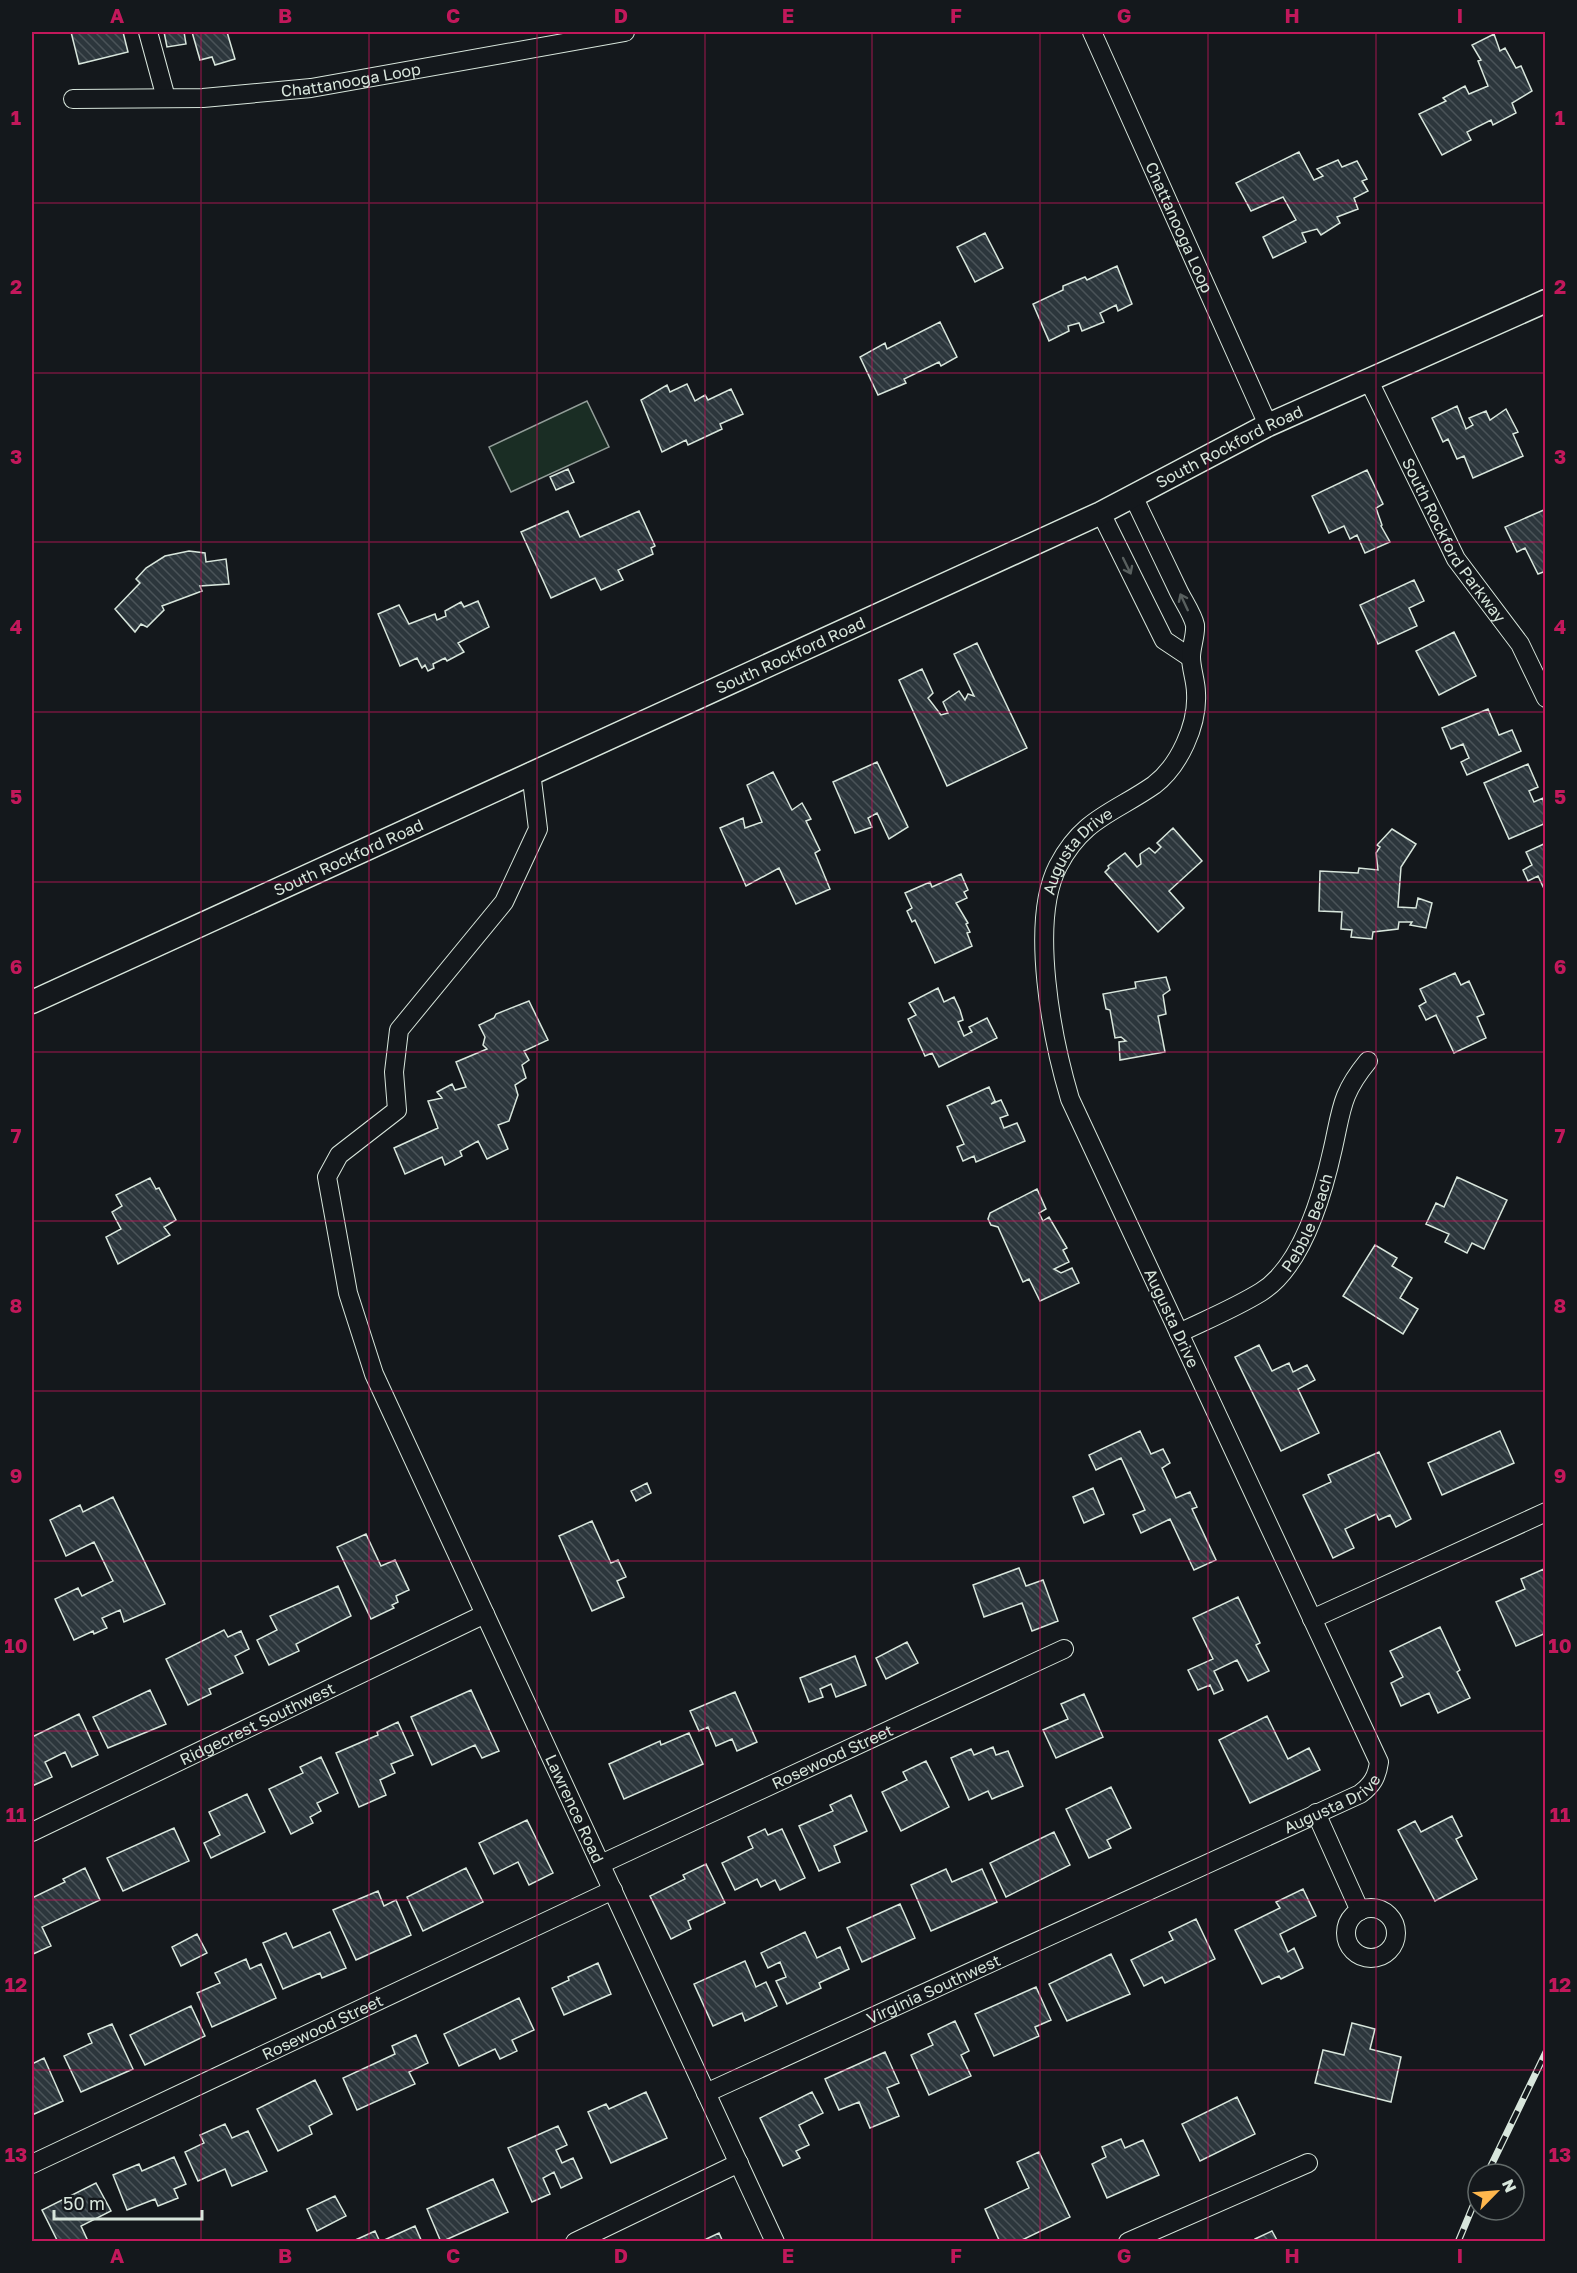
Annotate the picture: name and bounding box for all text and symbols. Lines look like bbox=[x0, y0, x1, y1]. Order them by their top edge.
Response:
text: A bbox=[110, 3, 124, 27]
text: B bbox=[278, 3, 292, 27]
text: C bbox=[446, 3, 460, 27]
text: D bbox=[614, 3, 628, 27]
text: E bbox=[782, 3, 794, 27]
text: F bbox=[950, 3, 962, 27]
text: G bbox=[1117, 3, 1131, 27]
text: H bbox=[1284, 3, 1300, 27]
text: I bbox=[1457, 3, 1463, 27]
street label: Chattanooga Loop bbox=[280, 59, 422, 101]
text: 1 bbox=[11, 105, 21, 129]
text: 1 bbox=[1555, 105, 1565, 129]
street label: Chattanooga Loop bbox=[1141, 159, 1218, 296]
text: 2 bbox=[10, 274, 22, 298]
text: 2 bbox=[1554, 274, 1566, 298]
street label: South Rockford Road bbox=[1152, 401, 1306, 492]
text: 3 bbox=[10, 444, 22, 468]
text: 3 bbox=[1554, 444, 1566, 468]
street label: South Rockford Parkway bbox=[1398, 454, 1510, 626]
one-way arrow bbox=[1122, 556, 1133, 574]
one-way arrow bbox=[1178, 594, 1190, 612]
street label: South Rockford Road bbox=[712, 612, 868, 698]
text: 4 bbox=[10, 614, 22, 638]
text: 4 bbox=[1554, 614, 1566, 638]
text: 5 bbox=[10, 784, 22, 808]
text: 5 bbox=[1554, 784, 1566, 808]
street label: Augusta Drive bbox=[1039, 803, 1116, 897]
street label: South Rockford Road bbox=[270, 814, 426, 900]
text: 6 bbox=[10, 954, 22, 978]
text: 6 bbox=[1554, 954, 1566, 978]
text: 7 bbox=[11, 1123, 22, 1147]
text: 7 bbox=[1555, 1123, 1566, 1147]
street label: Pebble Beach bbox=[1277, 1171, 1336, 1276]
street label: Augusta Drive bbox=[1140, 1265, 1204, 1371]
text: 8 bbox=[10, 1293, 22, 1317]
text: 8 bbox=[1554, 1293, 1566, 1317]
text: 9 bbox=[10, 1463, 22, 1487]
text: 9 bbox=[1554, 1463, 1566, 1487]
text: 10 bbox=[4, 1633, 28, 1657]
text: 10 bbox=[1548, 1633, 1572, 1657]
street label: Ridgecrest Southwest bbox=[176, 1678, 338, 1769]
street label: Rosewood Street bbox=[769, 1720, 896, 1793]
street label: Lawrence Road bbox=[541, 1751, 608, 1866]
street label: Augusta Drive bbox=[1281, 1771, 1385, 1837]
text: 11 bbox=[6, 1802, 26, 1826]
text: 11 bbox=[1550, 1802, 1570, 1826]
street label: Virginia Southwest bbox=[863, 1950, 1004, 2028]
text: 12 bbox=[5, 1972, 27, 1996]
text: 12 bbox=[1549, 1972, 1571, 1996]
street label: Rosewood Street bbox=[259, 1990, 386, 2064]
text: 13 bbox=[5, 2142, 27, 2166]
text: 13 bbox=[1549, 2142, 1571, 2166]
north arrow bbox=[1466, 2162, 1526, 2222]
text: N bbox=[1498, 2176, 1521, 2195]
scale bar bbox=[54, 2183, 202, 2221]
text: 50 m bbox=[63, 2192, 105, 2214]
text: A bbox=[110, 2243, 124, 2267]
text: B bbox=[278, 2243, 292, 2267]
text: C bbox=[446, 2243, 460, 2267]
text: D bbox=[614, 2243, 628, 2267]
text: E bbox=[782, 2243, 794, 2267]
text: F bbox=[950, 2243, 962, 2267]
text: G bbox=[1117, 2243, 1131, 2267]
text: H bbox=[1284, 2243, 1300, 2267]
text: I bbox=[1457, 2243, 1463, 2267]

